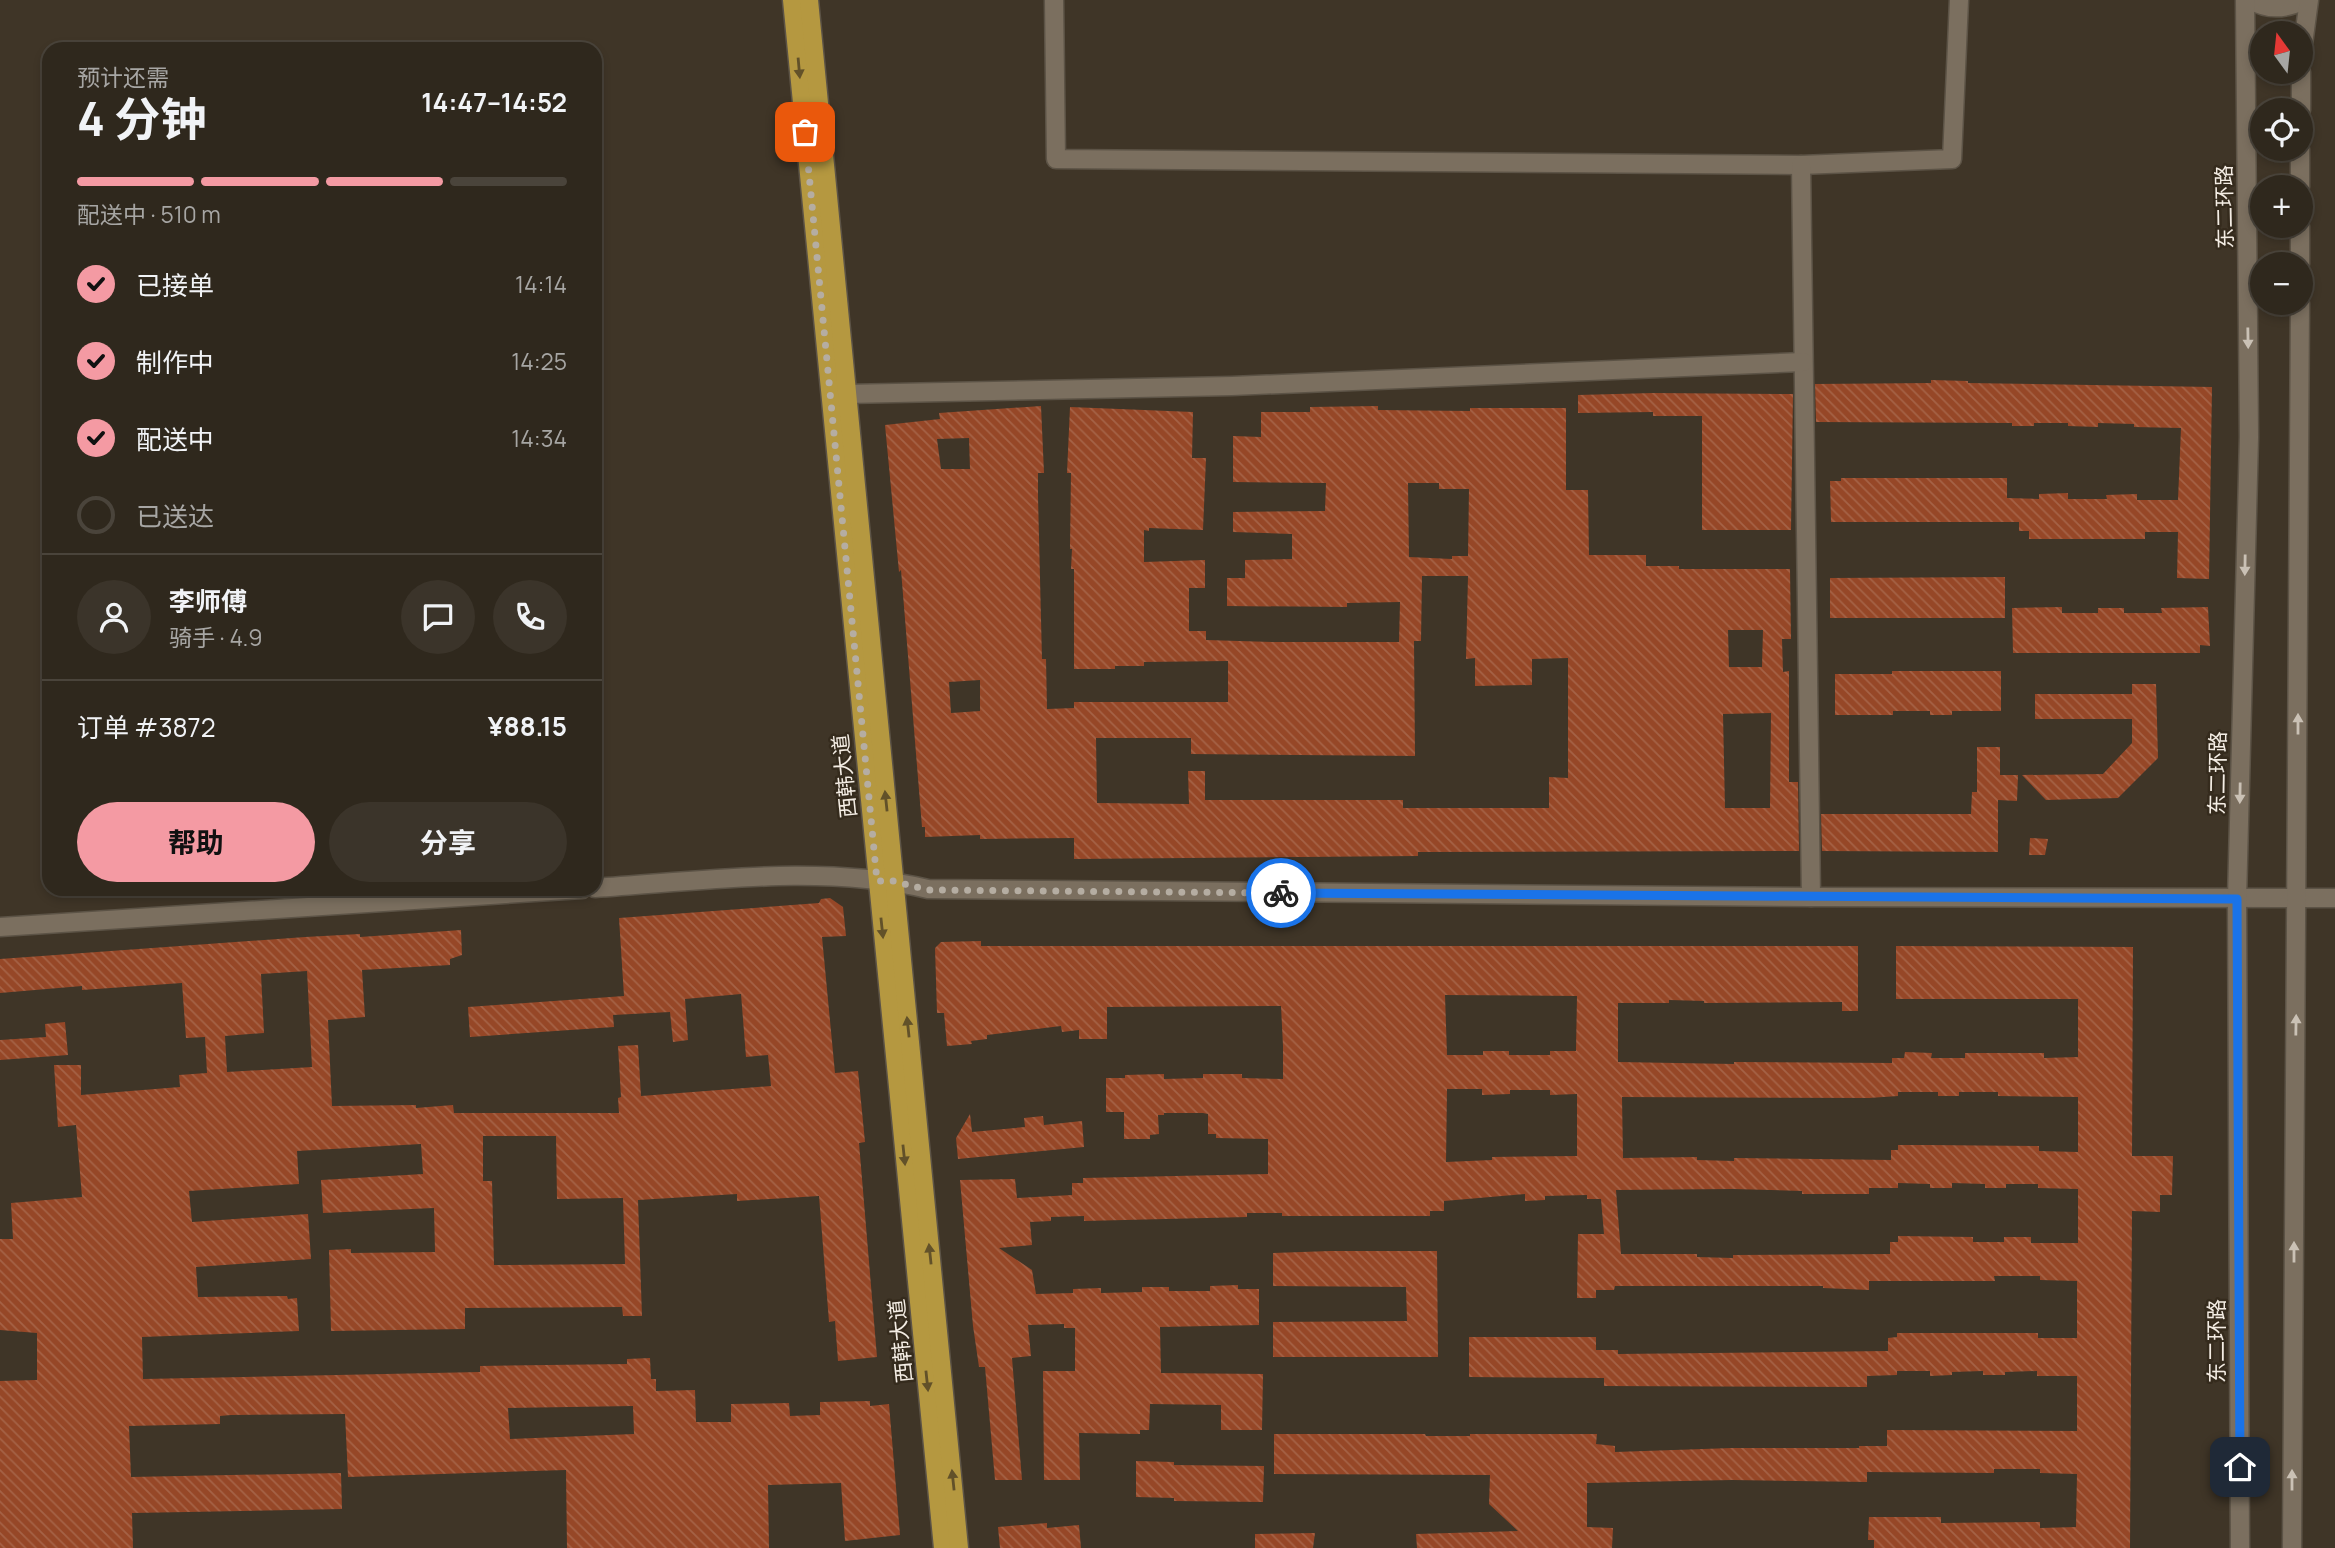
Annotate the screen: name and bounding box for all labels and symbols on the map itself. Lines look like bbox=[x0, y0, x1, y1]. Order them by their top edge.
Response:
north arrow bbox=[2250, 21, 2314, 84]
one-way arrow bbox=[794, 57, 805, 79]
pin bbox=[775, 102, 835, 162]
street label: 东二环路 bbox=[2209, 165, 2239, 249]
one-way arrow bbox=[2242, 327, 2254, 349]
one-way arrow bbox=[2240, 554, 2251, 576]
one-way arrow bbox=[2292, 713, 2304, 735]
street label: 东二环路 bbox=[2202, 731, 2232, 815]
street label: 西韩大道 bbox=[826, 733, 862, 819]
one-way arrow bbox=[2234, 782, 2245, 804]
one-way arrow bbox=[880, 790, 891, 812]
courier bbox=[1246, 858, 1316, 928]
one-way arrow bbox=[876, 918, 887, 940]
one-way arrow bbox=[2290, 1014, 2302, 1036]
one-way arrow bbox=[902, 1016, 913, 1038]
one-way arrow bbox=[899, 1144, 910, 1166]
one-way arrow bbox=[2288, 1241, 2300, 1263]
one-way arrow bbox=[924, 1243, 935, 1265]
street label: 西韩大道 bbox=[882, 1298, 918, 1384]
street label: 东二环路 bbox=[2202, 1299, 2230, 1383]
one-way arrow bbox=[921, 1370, 932, 1392]
pin bbox=[2210, 1437, 2270, 1497]
one-way arrow bbox=[947, 1469, 958, 1491]
one-way arrow bbox=[2286, 1469, 2298, 1491]

